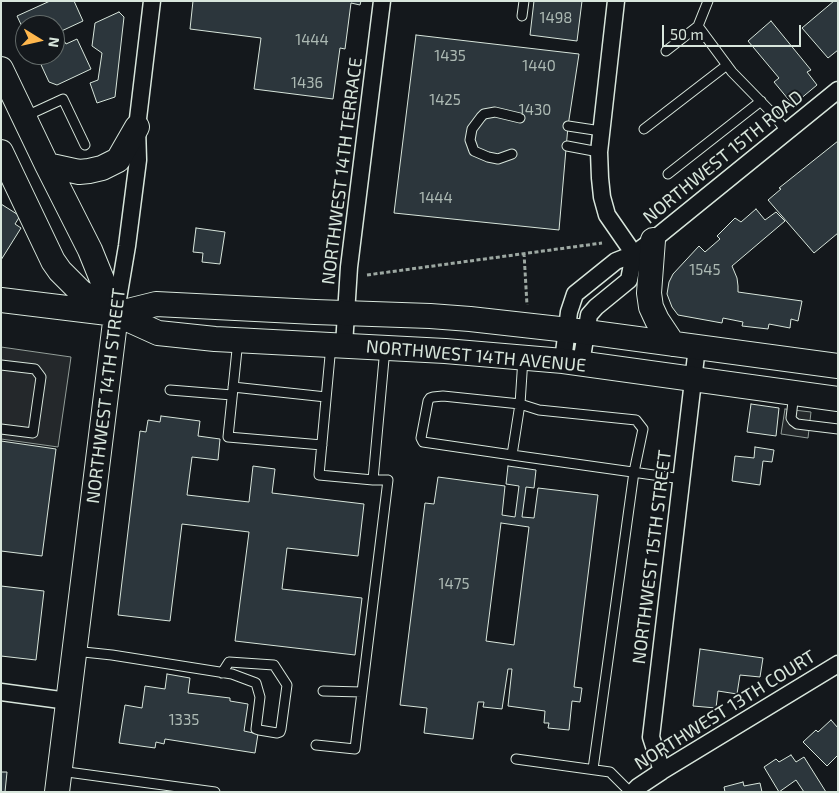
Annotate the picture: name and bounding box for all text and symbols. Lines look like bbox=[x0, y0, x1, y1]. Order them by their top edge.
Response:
house number: 1498 bbox=[540, 9, 572, 27]
north arrow bbox=[15, 15, 65, 65]
scale bar bbox=[664, 15, 803, 47]
text: 50 m bbox=[670, 25, 704, 43]
house number: 1444 bbox=[295, 31, 329, 49]
text: N bbox=[45, 36, 64, 49]
house number: 1435 bbox=[434, 47, 466, 65]
street label: NORTHWEST 14TH TERRACE bbox=[317, 56, 367, 286]
house number: 1440 bbox=[522, 57, 556, 75]
house number: 1436 bbox=[291, 74, 323, 92]
street label: NORTHWEST 15TH ROAD bbox=[639, 86, 807, 228]
house number: 1425 bbox=[429, 91, 461, 109]
house number: 1430 bbox=[519, 101, 551, 119]
house number: 1444 bbox=[419, 189, 453, 207]
house number: 1545 bbox=[689, 261, 721, 279]
street label: NORTHWEST 14TH STREET bbox=[82, 287, 130, 505]
street label: NORTHWEST 14TH AVENUE bbox=[365, 336, 587, 376]
street label: NORTHWEST 15TH STREET bbox=[628, 449, 676, 665]
house number: 1475 bbox=[439, 575, 469, 593]
street label: NORTHWEST 13TH COURT bbox=[631, 645, 819, 775]
house number: 1335 bbox=[169, 711, 199, 729]

